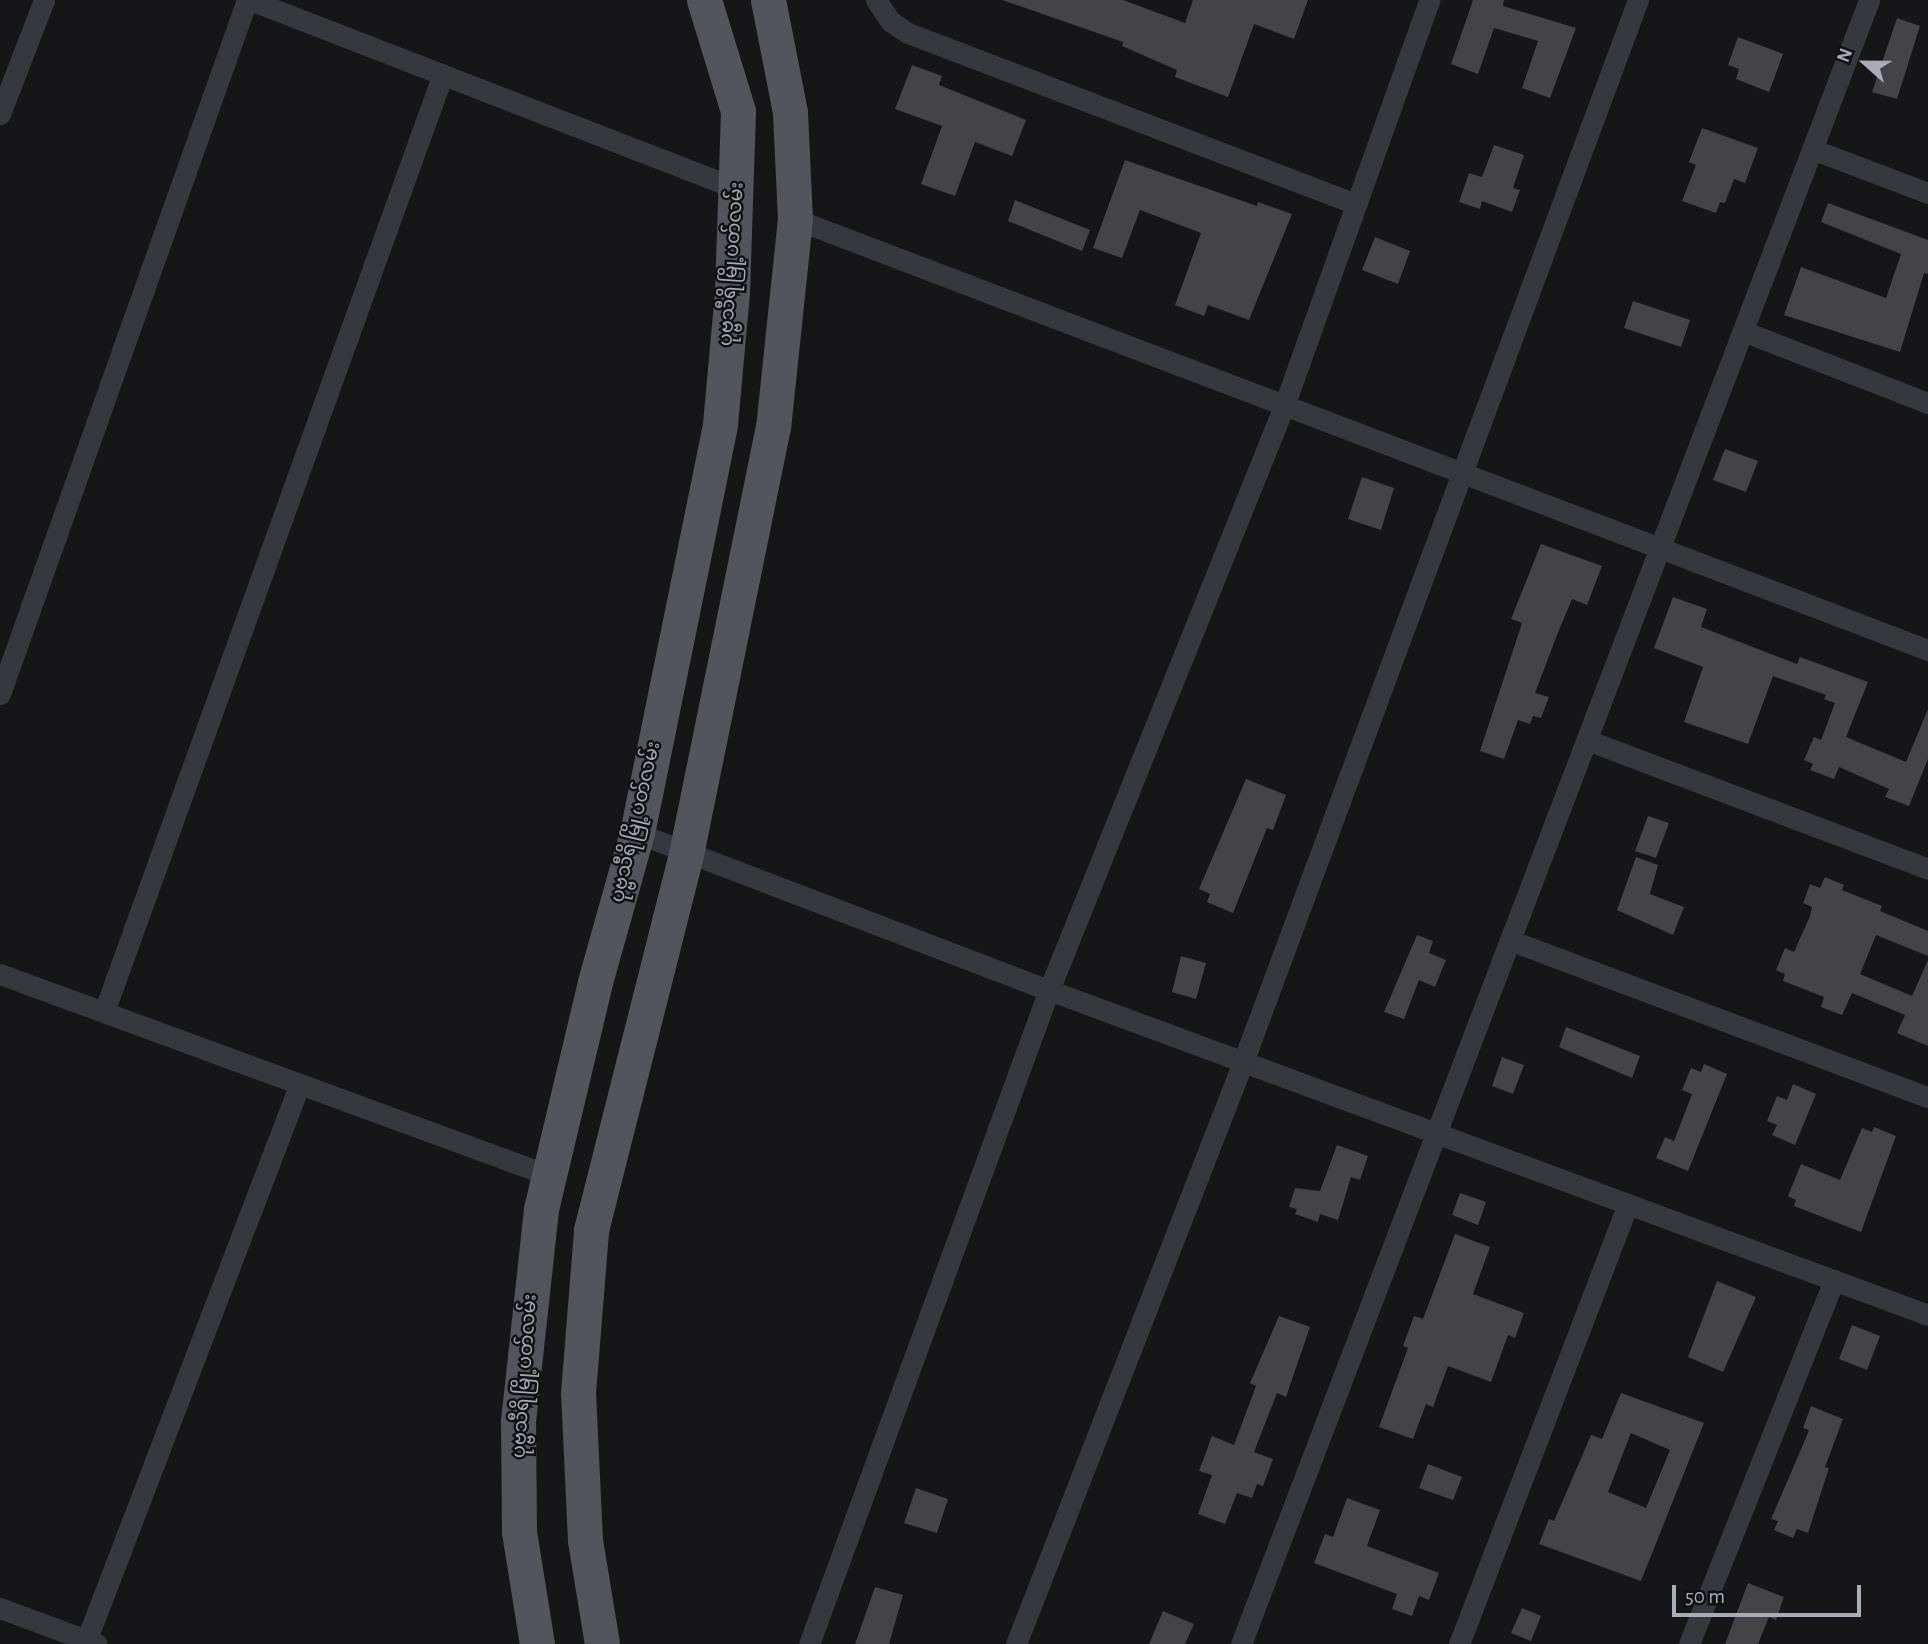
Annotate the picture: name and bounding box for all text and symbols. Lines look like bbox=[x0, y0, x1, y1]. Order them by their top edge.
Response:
north arrow bbox=[1830, 28, 1900, 98]
text: N bbox=[1834, 46, 1856, 65]
street label: ပုဗ္ဗသီရိ မြို့ပတ်လမ်း bbox=[715, 181, 749, 347]
street label: ပုဗ္ဗသီရိ မြို့ပတ်လမ်း bbox=[606, 739, 666, 905]
street label: ပုဗ္ဗသီရိ မြို့ပတ်လမ်း bbox=[508, 1293, 542, 1459]
scale bar bbox=[1676, 1570, 1865, 1614]
text: 50 m bbox=[1685, 1586, 1725, 1607]

